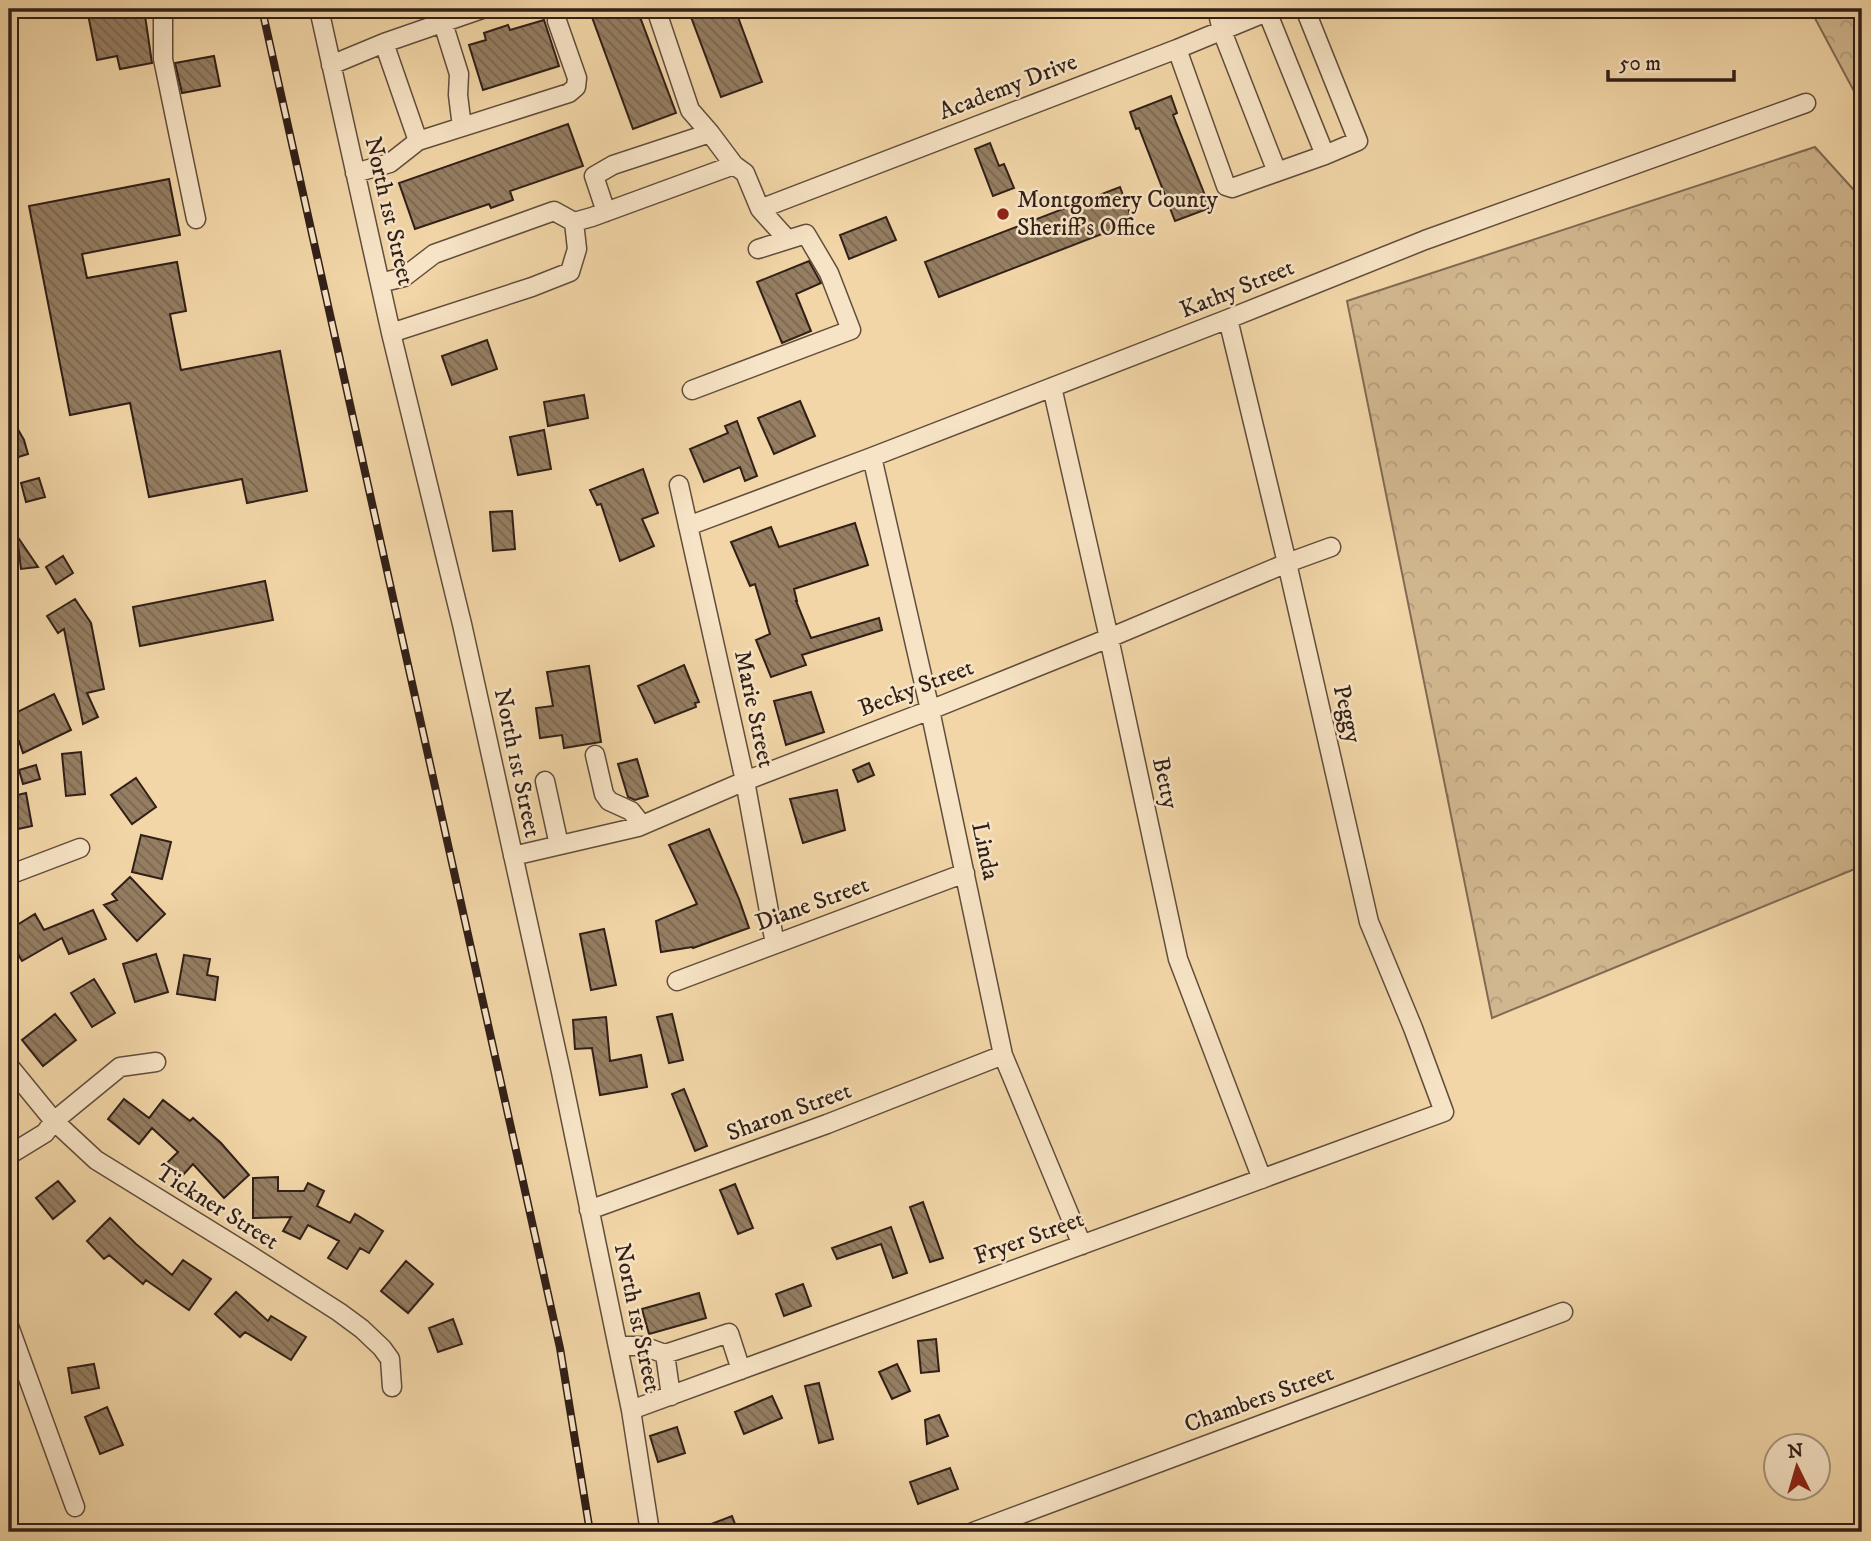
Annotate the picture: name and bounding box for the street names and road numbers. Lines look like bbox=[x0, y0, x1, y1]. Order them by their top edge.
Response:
street label: Academy Drive bbox=[935, 47, 1081, 127]
street label: North 1st Street bbox=[357, 134, 421, 289]
street label: Kathy Street bbox=[1176, 252, 1299, 325]
street label: Marie Street bbox=[727, 648, 781, 771]
street label: Becky Street bbox=[854, 652, 978, 724]
street label: Peggy bbox=[1326, 682, 1368, 746]
street label: North 1st Street bbox=[487, 686, 547, 841]
street label: Betty bbox=[1145, 755, 1185, 812]
street label: Linda bbox=[964, 819, 1006, 883]
street label: Diane Street bbox=[751, 870, 873, 938]
street label: Sharon Street bbox=[723, 1075, 856, 1148]
street label: Tickner Street bbox=[150, 1157, 284, 1257]
street label: Fryer Street bbox=[970, 1204, 1088, 1272]
street label: North 1st Street bbox=[607, 1241, 667, 1396]
street label: Chambers Street bbox=[1180, 1358, 1338, 1440]

